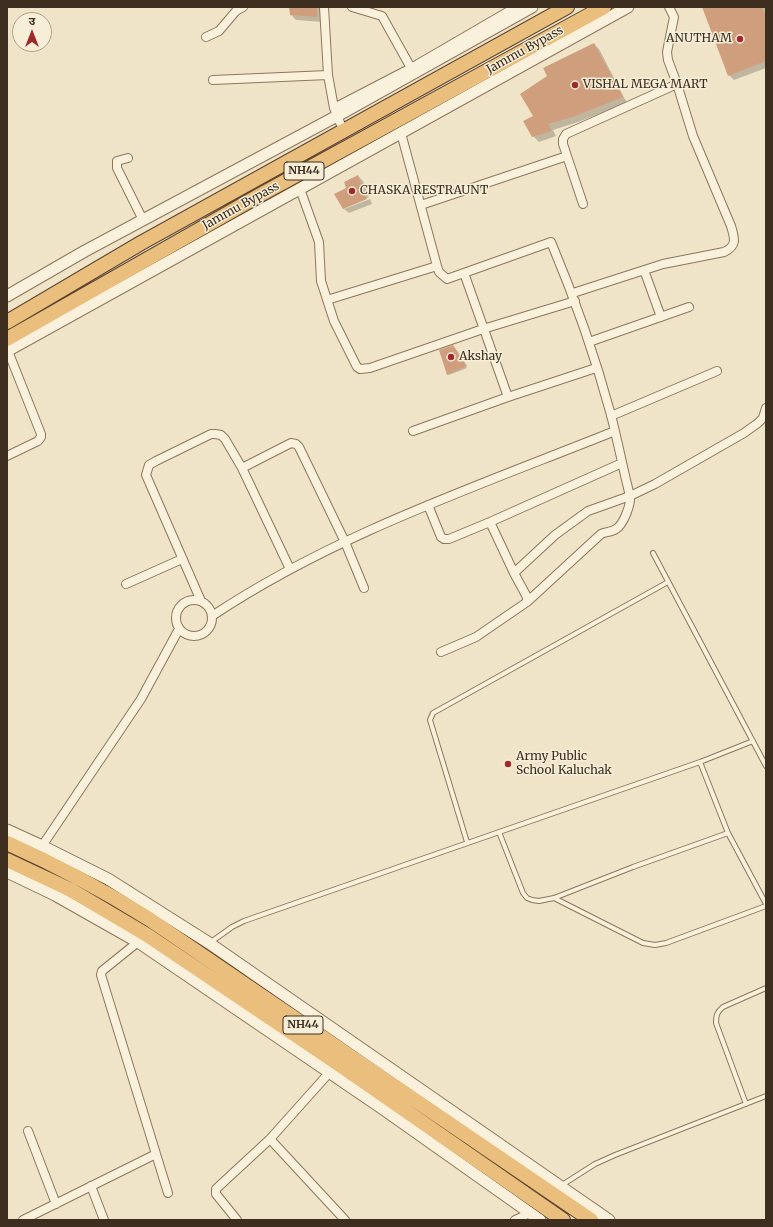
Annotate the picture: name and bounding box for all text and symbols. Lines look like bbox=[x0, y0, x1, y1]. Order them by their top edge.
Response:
north arrow bbox=[12, 12, 52, 52]
text: उ bbox=[29, 14, 35, 28]
street label: Jammu Bypass bbox=[484, 23, 566, 77]
place label: ANUTHAM bbox=[666, 32, 732, 46]
marker: ANUTHAM bbox=[735, 34, 745, 44]
place label: VISHAL MEGA MART bbox=[583, 78, 707, 92]
marker: VISHAL MEGA MART bbox=[570, 80, 580, 90]
road number: NH44 bbox=[284, 162, 324, 180]
street label: Jammu Bypass bbox=[200, 179, 282, 233]
place label: CHASKA RESTRAUNT bbox=[360, 184, 488, 198]
marker: CHASKA RESTRAUNT bbox=[347, 186, 357, 196]
place label: Akshay bbox=[459, 350, 502, 364]
marker: Akshay bbox=[446, 352, 456, 362]
place label: Army Public School Kaluchak bbox=[516, 750, 612, 778]
marker: Army Public School Kaluchak bbox=[503, 759, 513, 769]
road number: NH44 bbox=[283, 1016, 323, 1034]

